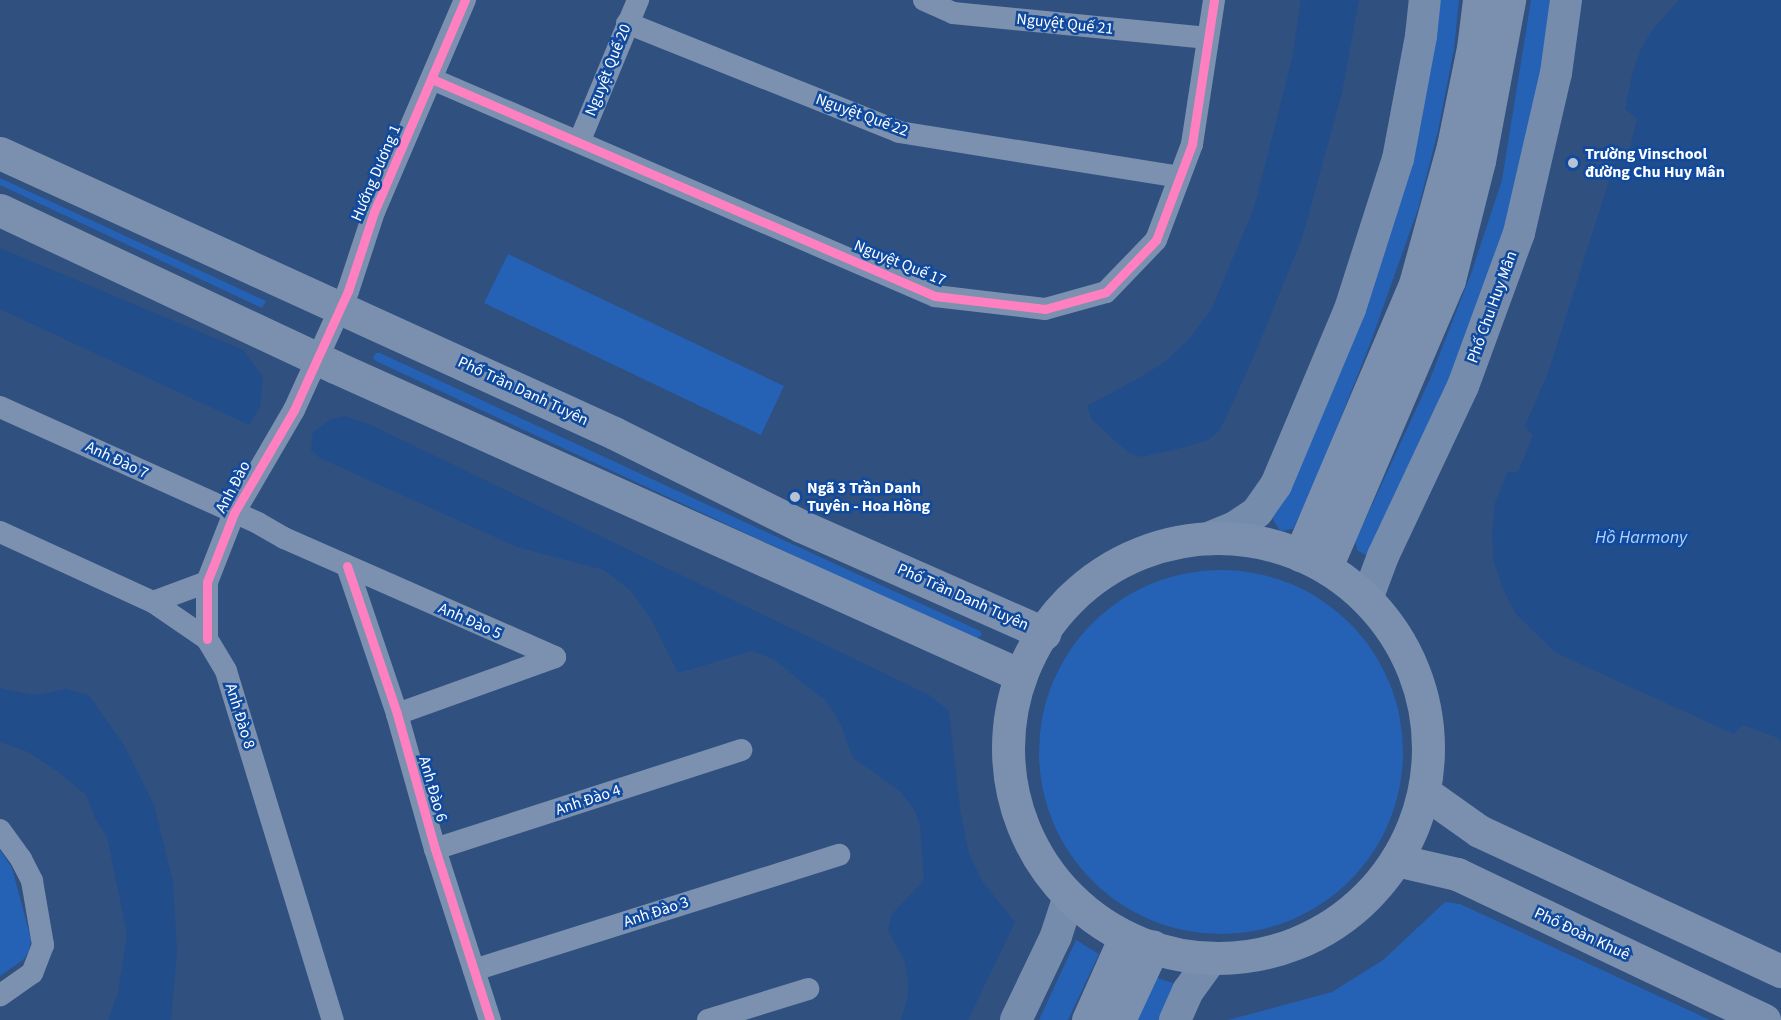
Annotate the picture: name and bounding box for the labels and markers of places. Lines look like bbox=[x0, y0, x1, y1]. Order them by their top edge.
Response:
place label: Trường Vinschool đường Chu Huy Mân bbox=[1585, 144, 1725, 182]
marker: Trường Vinschool đường Chu Huy Mân bbox=[1566, 156, 1580, 170]
place label: Ngã 3 Trần Danh Tuyên - Hoa Hồng bbox=[807, 478, 930, 516]
marker: Ngã 3 Trần Danh Tuyên - Hoa Hồng bbox=[788, 490, 802, 504]

